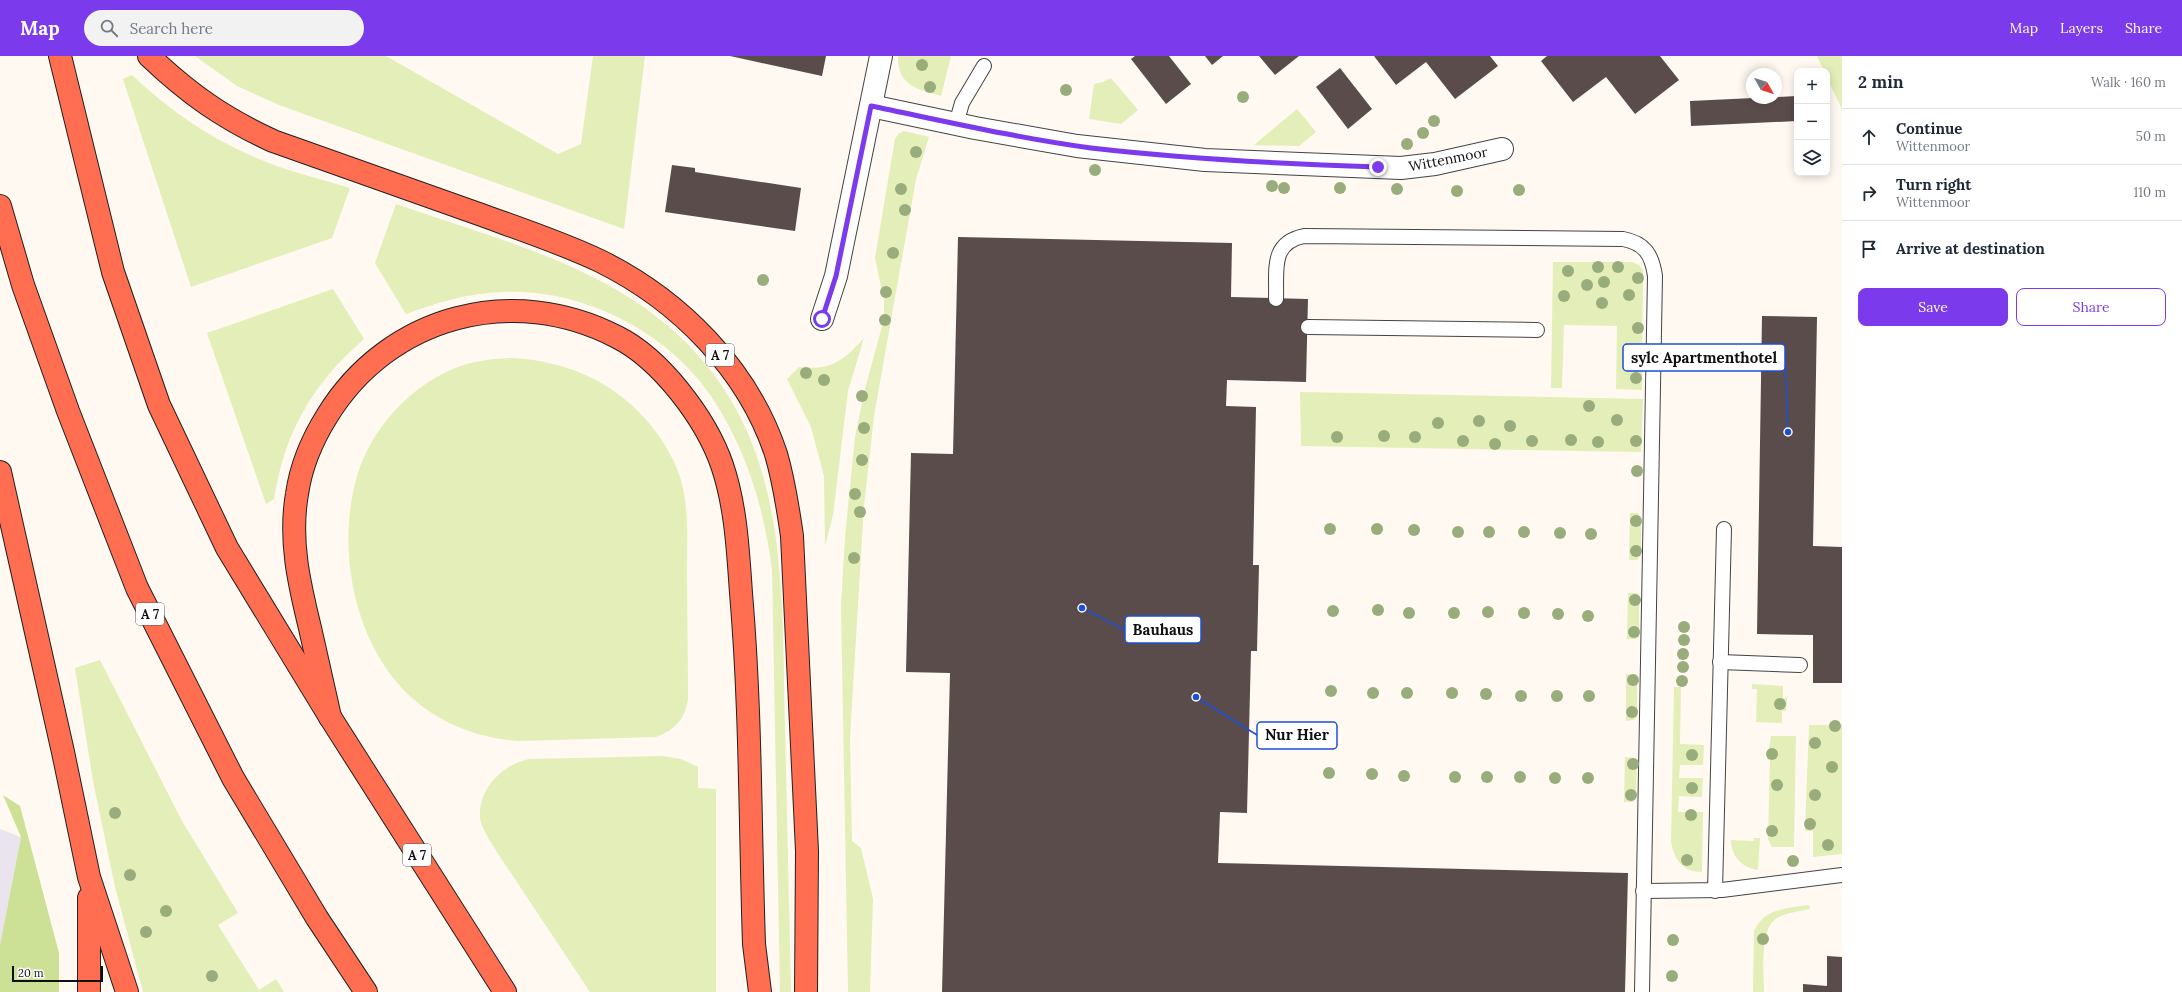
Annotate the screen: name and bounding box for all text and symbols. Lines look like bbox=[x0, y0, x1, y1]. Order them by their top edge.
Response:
search box bbox=[84, 10, 364, 46]
text: Map bbox=[20, 16, 60, 40]
icon: search bbox=[98, 17, 120, 39]
text: Search here bbox=[130, 19, 213, 38]
text: Map bbox=[2010, 19, 2038, 37]
text: Layers bbox=[2060, 19, 2103, 37]
text: Share bbox=[2125, 19, 2162, 37]
north arrow bbox=[1746, 68, 1782, 104]
map controls bbox=[1794, 68, 1830, 176]
button: + bbox=[1794, 68, 1830, 104]
text: 2 min bbox=[1858, 71, 1904, 93]
text: Walk · 160 m bbox=[2091, 74, 2166, 91]
button: − bbox=[1794, 104, 1830, 140]
text: Continue bbox=[1896, 119, 1962, 138]
icon: ahead bbox=[1858, 126, 1880, 148]
text: 50 m bbox=[2136, 128, 2166, 145]
text: Wittenmoor bbox=[1896, 138, 1970, 155]
button: layers bbox=[1794, 140, 1830, 176]
street label: Wittenmoor bbox=[1407, 143, 1489, 175]
route end bbox=[1369, 158, 1387, 176]
text: Turn right bbox=[1896, 175, 1972, 194]
icon: right bbox=[1858, 182, 1880, 204]
text: 110 m bbox=[2133, 184, 2166, 201]
text: Wittenmoor bbox=[1896, 194, 1970, 211]
icon: arrive bbox=[1858, 238, 1880, 260]
text: Arrive at destination bbox=[1896, 239, 2045, 258]
button: Save bbox=[1858, 288, 2008, 326]
button: Share bbox=[2016, 288, 2166, 326]
route start bbox=[813, 310, 831, 328]
road number: A 7 bbox=[706, 344, 734, 366]
callout: sylc Apartmenthotel bbox=[1623, 344, 1785, 371]
text: sylc Apartmenthotel bbox=[1631, 348, 1777, 367]
road number: A 7 bbox=[136, 603, 164, 625]
callout: Bauhaus bbox=[1125, 616, 1201, 643]
text: Bauhaus bbox=[1133, 620, 1193, 639]
callout: Nur Hier bbox=[1257, 722, 1337, 749]
text: Nur Hier bbox=[1265, 725, 1330, 744]
road number: A 7 bbox=[403, 844, 431, 866]
scale bar bbox=[12, 964, 103, 983]
text: 20 m bbox=[18, 966, 43, 980]

